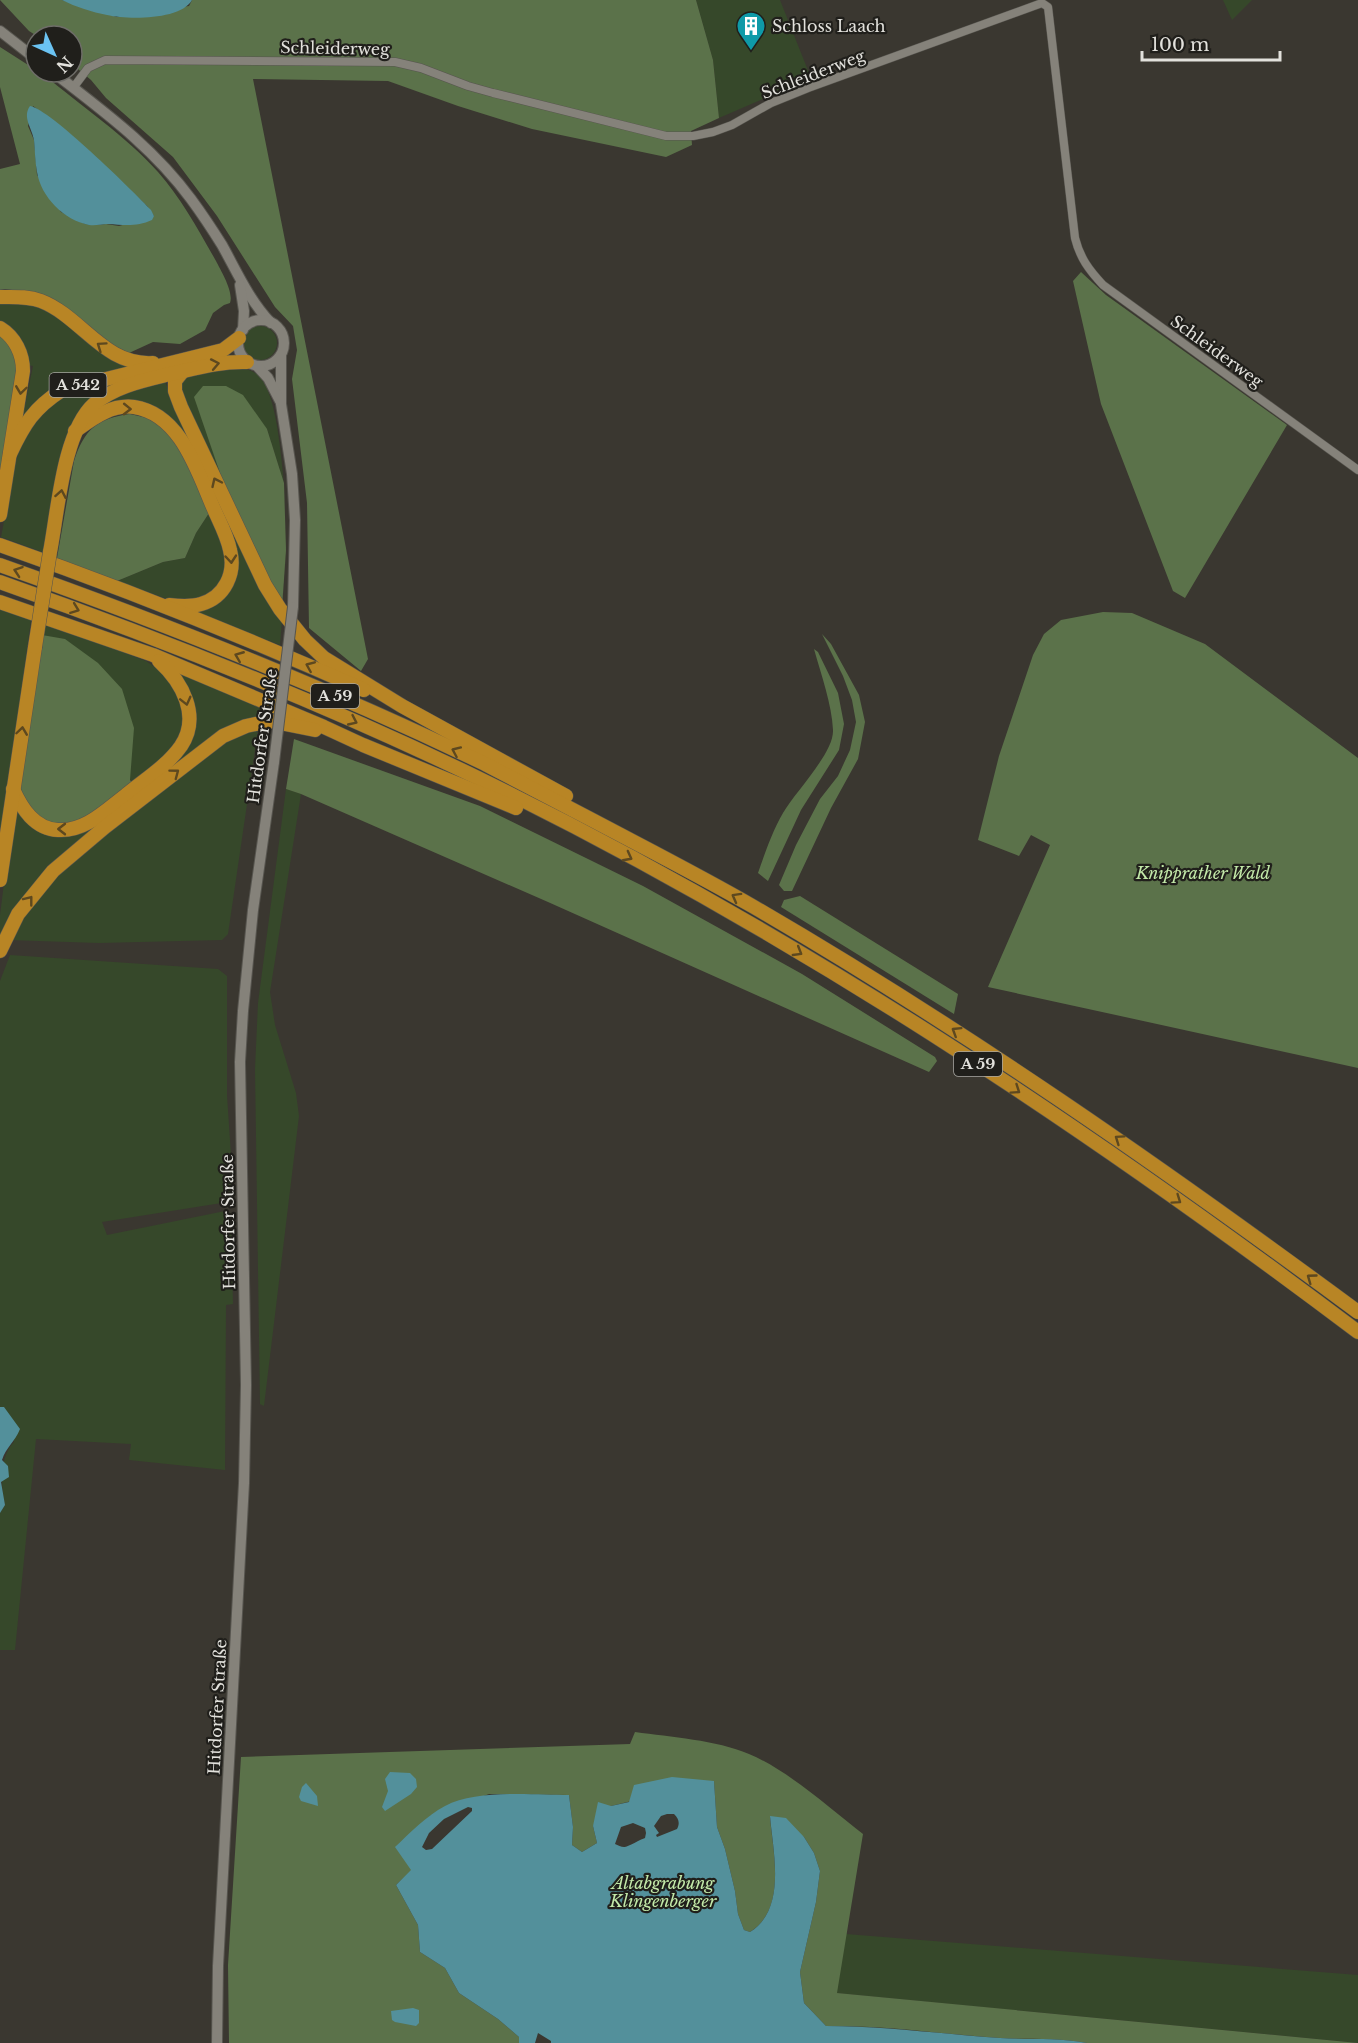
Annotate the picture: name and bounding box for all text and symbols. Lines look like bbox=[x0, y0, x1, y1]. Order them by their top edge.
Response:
building icon: Schloss Laach bbox=[735, 10, 767, 52]
place label: Schloss Laach bbox=[772, 16, 886, 36]
north arrow bbox=[24, 24, 84, 84]
scale bar bbox=[1142, 24, 1280, 62]
text: 100 m bbox=[1151, 34, 1209, 56]
street label: Schleiderweg bbox=[280, 37, 390, 59]
street label: Schleiderweg bbox=[758, 45, 868, 103]
text: N bbox=[52, 52, 77, 77]
street label: Schleiderweg bbox=[1167, 311, 1267, 391]
one-way arrow bbox=[96, 342, 107, 353]
one-way arrow bbox=[210, 358, 220, 371]
road number: A 542 bbox=[50, 373, 106, 397]
one-way arrow bbox=[15, 386, 27, 395]
one-way arrow bbox=[123, 402, 132, 415]
one-way arrow bbox=[212, 478, 224, 489]
one-way arrow bbox=[54, 489, 66, 499]
one-way arrow bbox=[224, 554, 237, 563]
one-way arrow bbox=[13, 566, 24, 579]
one-way arrow bbox=[69, 601, 80, 614]
one-way arrow bbox=[235, 651, 246, 663]
one-way arrow bbox=[305, 661, 316, 673]
street label: Hitdorfer Straße bbox=[243, 668, 281, 804]
road number: A 59 bbox=[311, 684, 359, 708]
one-way arrow bbox=[179, 696, 192, 706]
one-way arrow bbox=[346, 714, 357, 726]
one-way arrow bbox=[16, 727, 28, 736]
one-way arrow bbox=[452, 747, 463, 759]
one-way arrow bbox=[168, 769, 179, 780]
one-way arrow bbox=[57, 823, 66, 835]
one-way arrow bbox=[622, 850, 632, 861]
park label: Knipprather Wald bbox=[1135, 863, 1271, 883]
one-way arrow bbox=[732, 893, 742, 904]
one-way arrow bbox=[21, 896, 32, 907]
one-way arrow bbox=[792, 945, 802, 957]
one-way arrow bbox=[952, 1027, 962, 1039]
road number: A 59 bbox=[954, 1052, 1002, 1076]
one-way arrow bbox=[1010, 1082, 1021, 1093]
one-way arrow bbox=[1114, 1135, 1125, 1146]
street label: Hitdorfer Straße bbox=[217, 1154, 239, 1290]
one-way arrow bbox=[1170, 1193, 1181, 1204]
one-way arrow bbox=[1306, 1274, 1317, 1285]
street label: Hitdorfer Straße bbox=[203, 1639, 231, 1775]
park label: Altabgrabung Klingenberger bbox=[609, 1873, 717, 1911]

